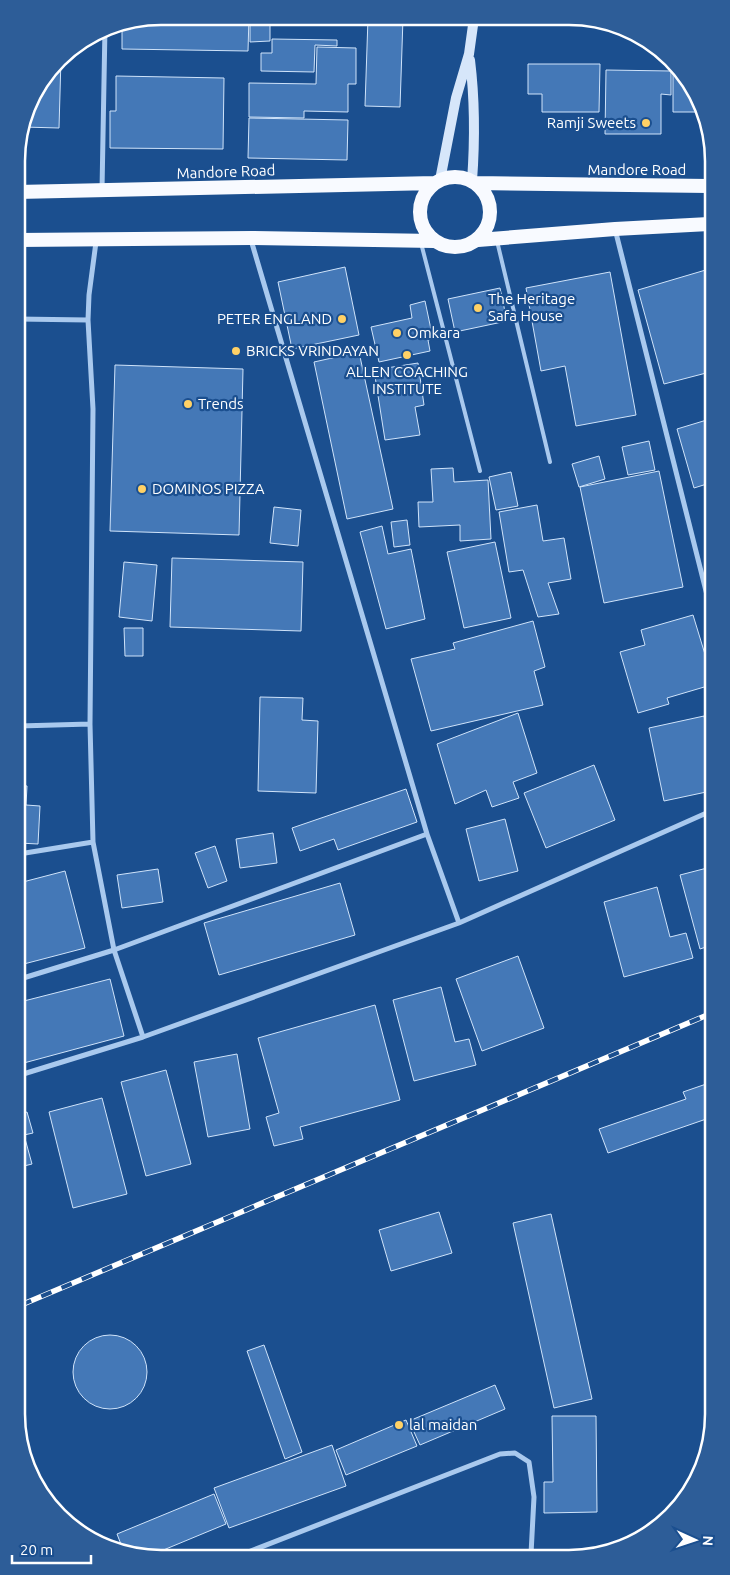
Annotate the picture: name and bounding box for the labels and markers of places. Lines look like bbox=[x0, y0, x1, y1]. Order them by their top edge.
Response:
place label: Ramji Sweets bbox=[547, 114, 636, 131]
marker: Ramji Sweets bbox=[640, 117, 652, 129]
place label: The Heritage Safa House bbox=[488, 290, 575, 324]
marker: The Heritage Safa House bbox=[472, 302, 484, 314]
place label: PETER ENGLAND bbox=[217, 310, 332, 327]
marker: PETER ENGLAND bbox=[336, 313, 348, 325]
place label: Omkara bbox=[407, 324, 460, 341]
marker: Omkara bbox=[391, 327, 403, 339]
place label: BRICKS VRINDAYAN bbox=[246, 342, 379, 359]
marker: BRICKS VRINDAYAN bbox=[230, 345, 242, 357]
marker: ALLEN COACHING INSTITUTE bbox=[401, 349, 413, 361]
place label: ALLEN COACHING INSTITUTE bbox=[346, 363, 468, 397]
place label: Trends bbox=[198, 395, 244, 412]
marker: Trends bbox=[182, 398, 194, 410]
place label: DOMINOS PIZZA bbox=[152, 480, 265, 497]
marker: DOMINOS PIZZA bbox=[136, 483, 148, 495]
place label: lal maidan bbox=[409, 1416, 477, 1433]
marker: lal maidan bbox=[393, 1419, 405, 1431]

